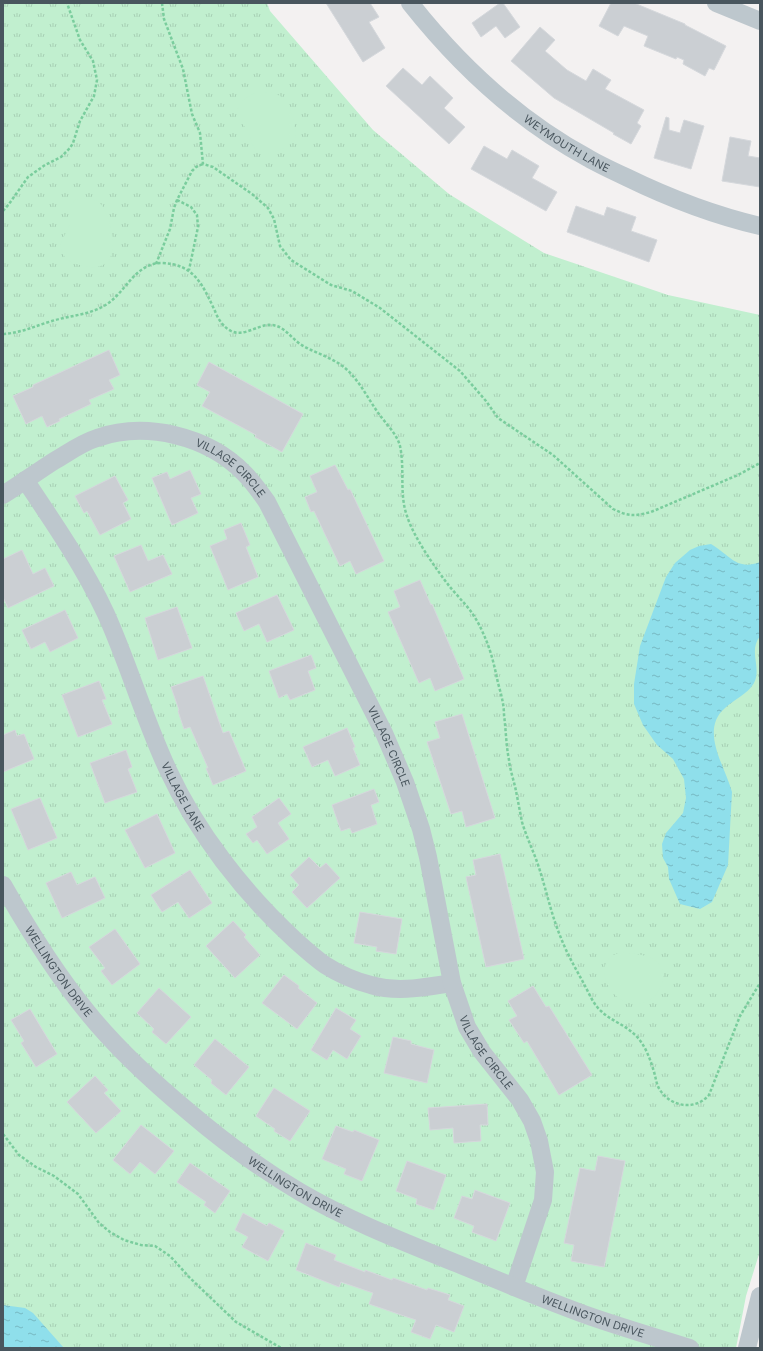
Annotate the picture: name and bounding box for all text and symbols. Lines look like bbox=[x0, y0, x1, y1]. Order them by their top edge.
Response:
street label: WEYMOUTH LANE bbox=[521, 112, 612, 175]
street label: VILLAGE CIRCLE bbox=[193, 435, 268, 500]
street label: VILLAGE CIRCLE bbox=[364, 704, 413, 788]
street label: VILLAGE LANE bbox=[158, 760, 207, 834]
street label: WELLINGTON DRIVE bbox=[22, 924, 95, 1020]
street label: VILLAGE CIRCLE bbox=[456, 1013, 516, 1092]
street label: WELLINGTON DRIVE bbox=[245, 1153, 345, 1221]
street label: WELLINGTON DRIVE bbox=[540, 1292, 646, 1341]

